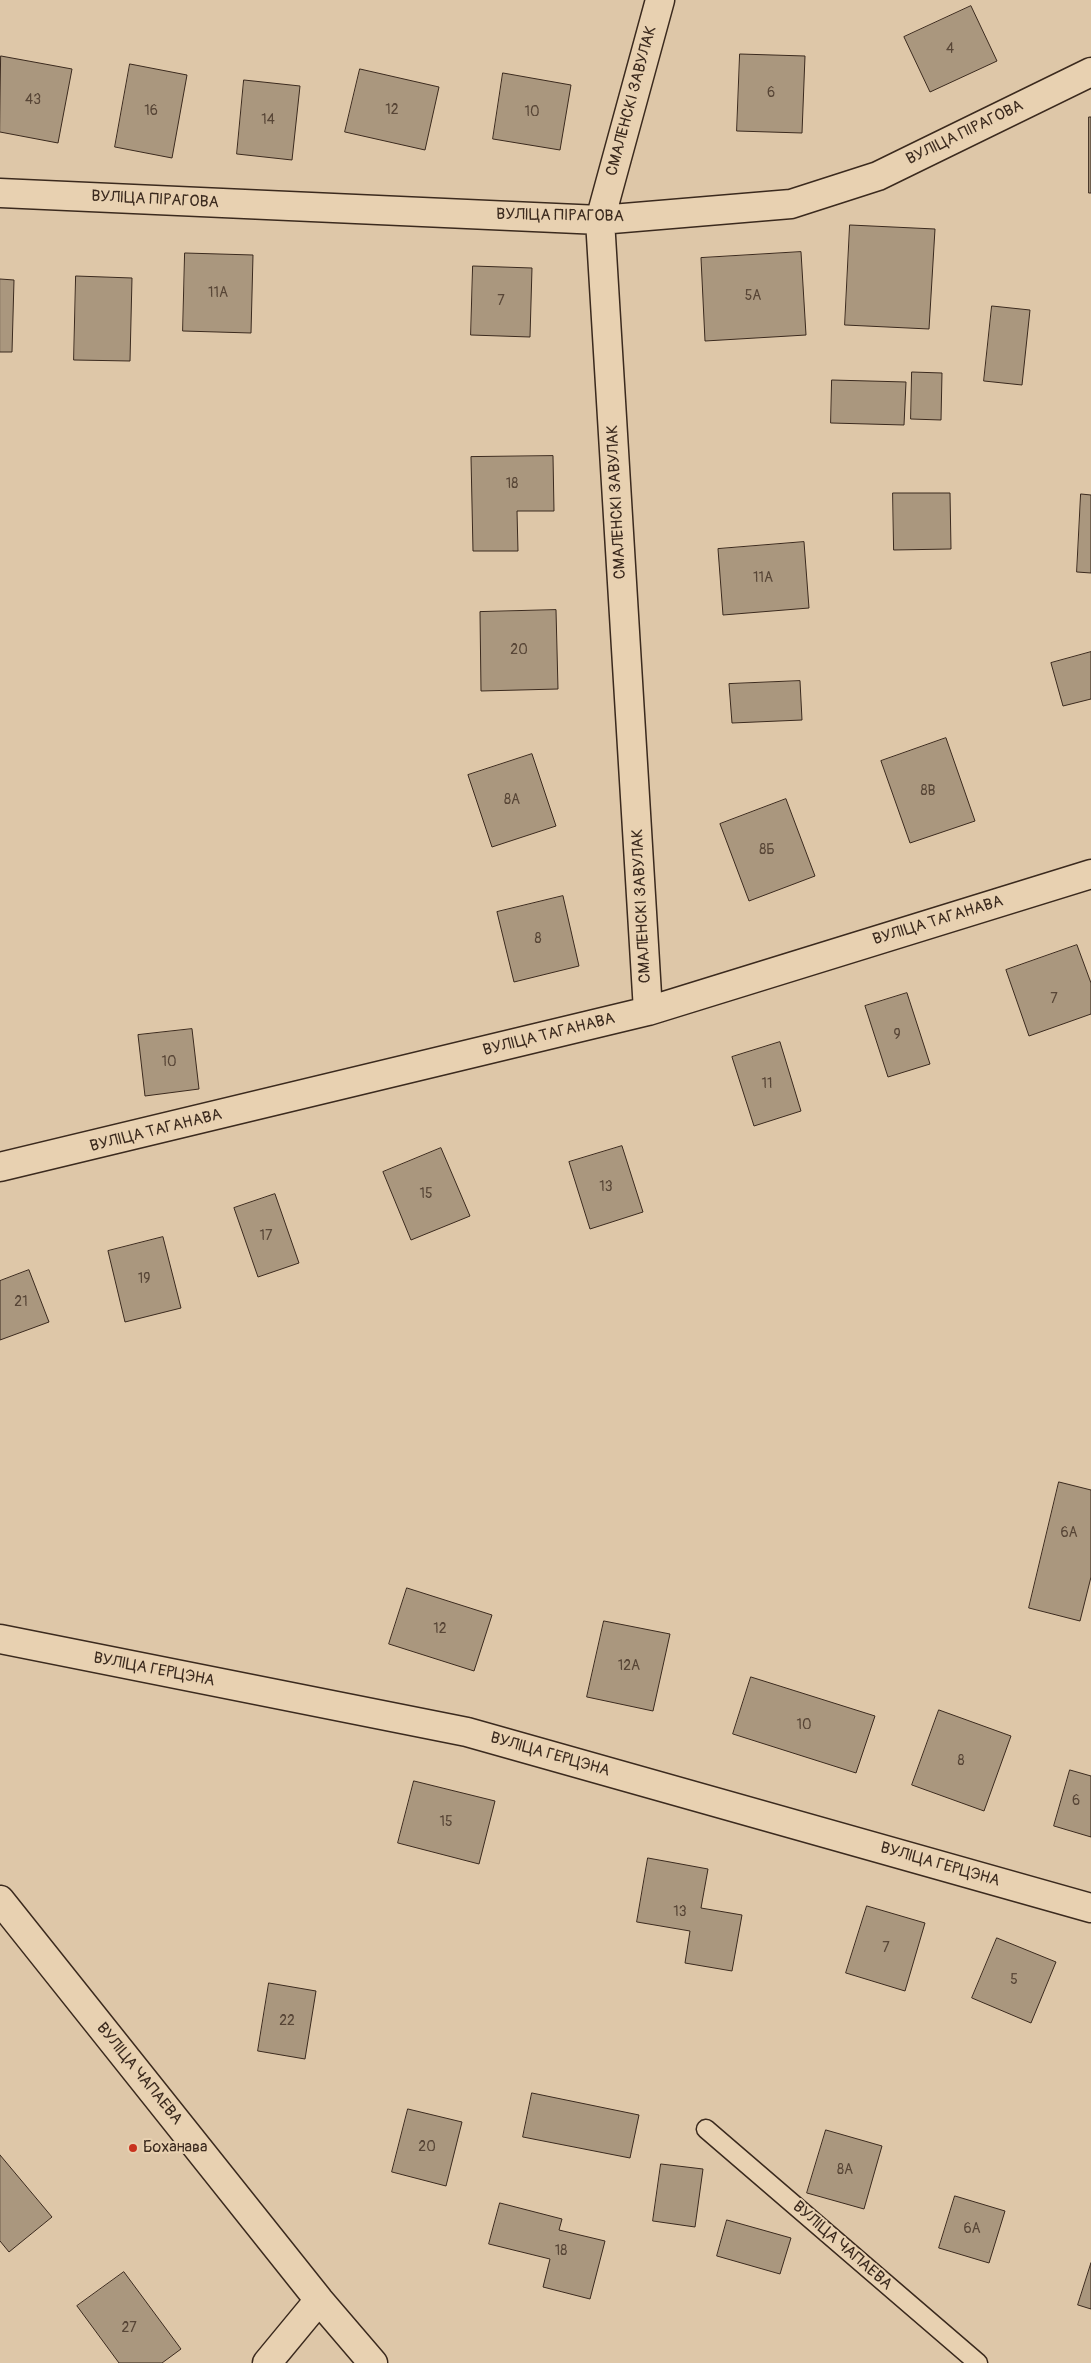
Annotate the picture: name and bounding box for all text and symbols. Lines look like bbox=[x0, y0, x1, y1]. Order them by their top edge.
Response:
street label: СМАЛЕНСКІ ЗАВУЛАК bbox=[603, 24, 661, 178]
house number: 4 bbox=[946, 41, 954, 57]
house number: 6 bbox=[767, 85, 775, 101]
house number: 43 bbox=[25, 92, 41, 108]
street label: ВУЛІЦА ПІРАГОВА bbox=[903, 96, 1027, 170]
house number: 12 bbox=[385, 102, 399, 118]
house number: 16 bbox=[144, 103, 158, 119]
house number: 10 bbox=[524, 104, 540, 120]
house number: 14 bbox=[261, 112, 275, 128]
street label: ВУЛІЦА ПІРАГОВА bbox=[91, 187, 219, 213]
street label: ВУЛІЦА ПІРАГОВА bbox=[496, 205, 624, 227]
house number: 11А bbox=[208, 285, 228, 301]
house number: 5А bbox=[745, 288, 761, 304]
house number: 7 bbox=[497, 293, 505, 309]
street label: СМАЛЕНСКІ ЗАВУЛАК bbox=[603, 424, 631, 580]
house number: 18 bbox=[506, 476, 518, 492]
house number: 11А bbox=[753, 570, 773, 586]
house number: 20 bbox=[510, 642, 528, 658]
house number: 8В bbox=[921, 783, 935, 799]
house number: 8А bbox=[504, 792, 520, 808]
street label: СМАЛЕНСКІ ЗАВУЛАК bbox=[628, 828, 656, 984]
house number: 8Б bbox=[759, 842, 775, 858]
street label: ВУЛІЦА ТАГАНАВА bbox=[871, 892, 1005, 950]
house number: 8 bbox=[534, 931, 542, 947]
house number: 7 bbox=[1050, 991, 1058, 1007]
street label: ВУЛІЦА ТАГАНАВА bbox=[481, 1009, 617, 1061]
house number: 9 bbox=[893, 1027, 901, 1043]
house number: 10 bbox=[161, 1054, 177, 1070]
house number: 11 bbox=[762, 1076, 772, 1092]
street label: ВУЛІЦА ТАГАНАВА bbox=[88, 1105, 224, 1157]
house number: 13 bbox=[599, 1179, 613, 1195]
house number: 15 bbox=[419, 1186, 433, 1202]
house number: 17 bbox=[260, 1228, 272, 1244]
house number: 19 bbox=[138, 1271, 150, 1287]
house number: 21 bbox=[14, 1294, 28, 1310]
house number: 6А bbox=[1060, 1525, 1078, 1541]
house number: 12 bbox=[433, 1621, 447, 1637]
street label: ВУЛІЦА ГЕРЦЭНА bbox=[92, 1649, 216, 1691]
house number: 12А bbox=[618, 1658, 640, 1674]
house number: 10 bbox=[796, 1717, 812, 1733]
street label: ВУЛІЦА ГЕРЦЭНА bbox=[488, 1729, 612, 1781]
house number: 8 bbox=[957, 1753, 965, 1769]
house number: 6 bbox=[1072, 1793, 1080, 1809]
house number: 15 bbox=[439, 1814, 453, 1830]
street label: ВУЛІЦА ГЕРЦЭНА bbox=[878, 1839, 1002, 1891]
house number: 13 bbox=[673, 1904, 687, 1920]
house number: 7 bbox=[882, 1940, 890, 1956]
house number: 5 bbox=[1010, 1972, 1018, 1988]
house number: 22 bbox=[279, 2013, 295, 2029]
street label: ВУЛІЦА ЧАПАЕВА bbox=[92, 2019, 186, 2129]
place label: Боханава bbox=[143, 2138, 207, 2158]
house number: 20 bbox=[418, 2139, 436, 2155]
marker: Боханава bbox=[127, 2142, 139, 2154]
house number: 8А bbox=[837, 2162, 853, 2178]
street label: ВУЛІЦА ЧАПАЕВА bbox=[788, 2198, 896, 2294]
house number: 6А bbox=[963, 2221, 981, 2237]
house number: 18 bbox=[555, 2243, 567, 2259]
house number: 27 bbox=[121, 2320, 137, 2336]

